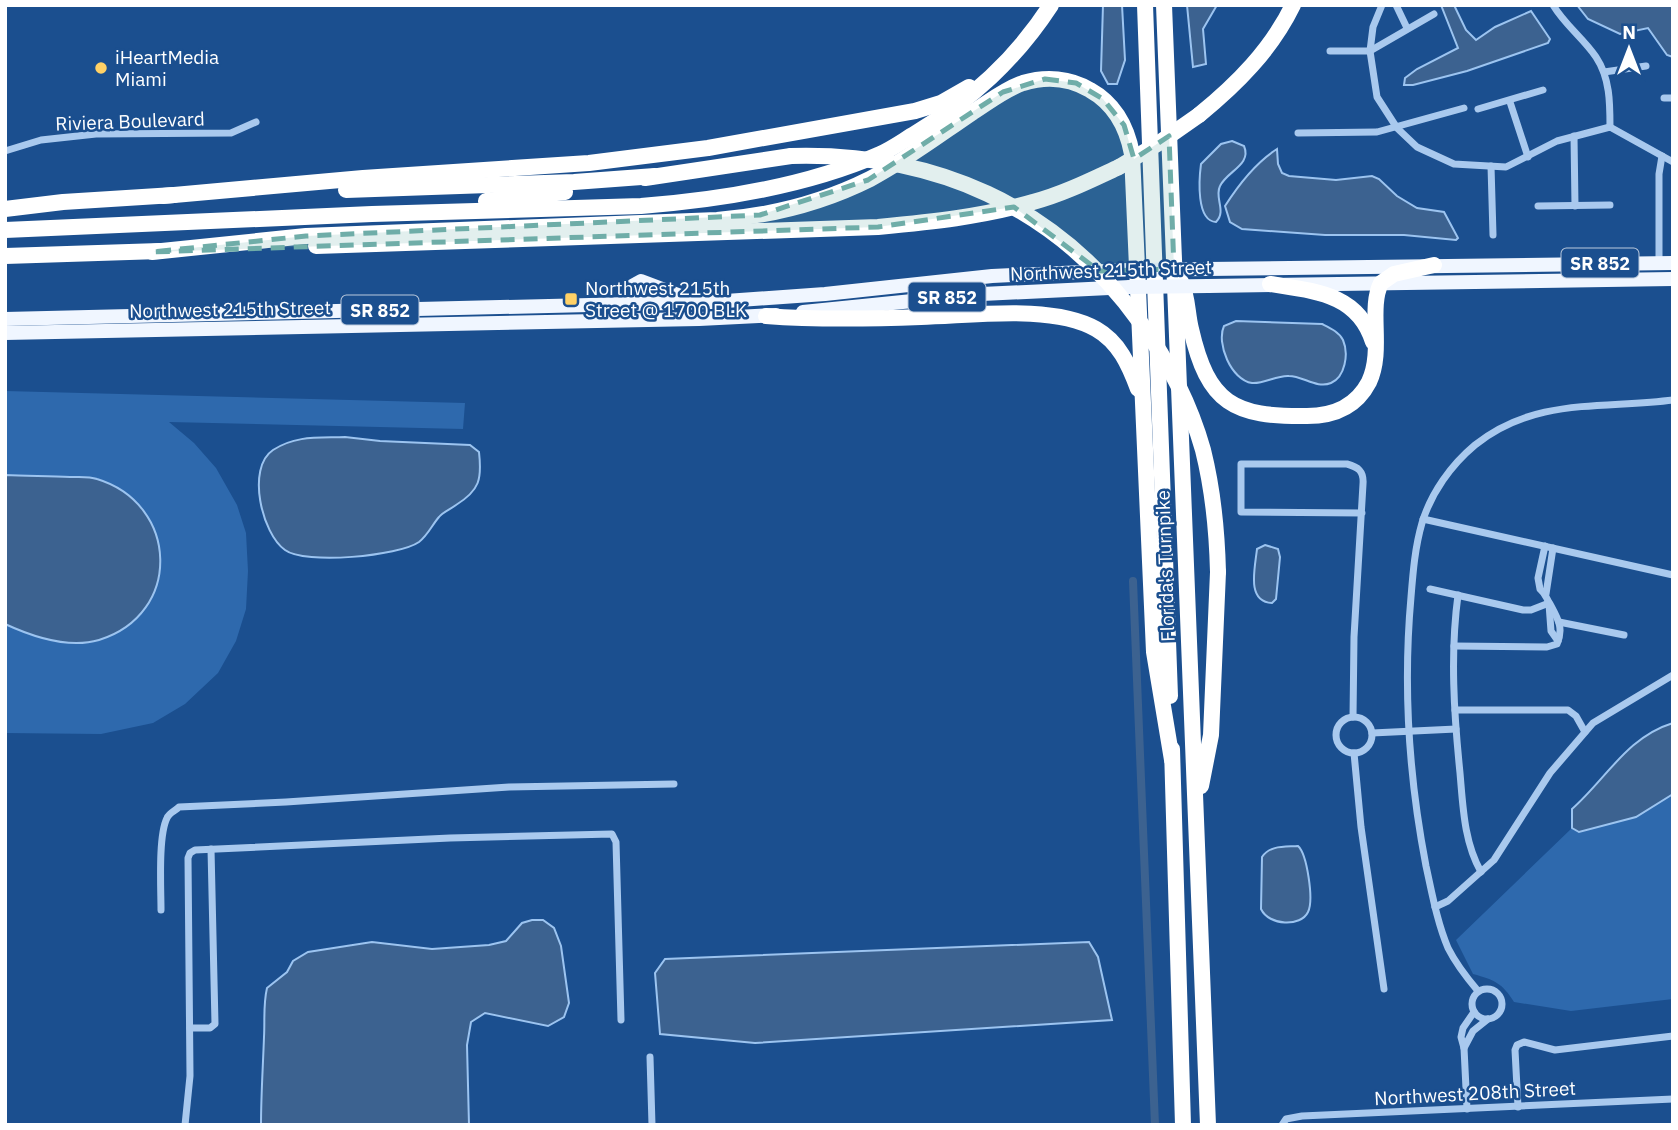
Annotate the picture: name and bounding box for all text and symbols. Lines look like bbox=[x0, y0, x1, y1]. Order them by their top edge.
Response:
north arrow bbox=[1594, 14, 1664, 84]
text: N bbox=[1622, 20, 1636, 44]
place label: iHeartMedia Miami bbox=[115, 45, 219, 91]
marker: iHeartMedia Miami bbox=[93, 60, 109, 76]
street label: Riviera Boulevard bbox=[55, 106, 205, 136]
road number: SR 852 bbox=[1562, 248, 1638, 278]
street label: Northwest 215th Street bbox=[1010, 254, 1212, 286]
place label: Northwest 215th Street @ 1700 BLK bbox=[585, 276, 747, 322]
road number: SR 852 bbox=[908, 282, 986, 312]
marker: Northwest 215th Street @ 1700 BLK bbox=[563, 291, 579, 307]
street label: Northwest 215th Street bbox=[129, 295, 331, 323]
road number: SR 852 bbox=[342, 296, 418, 324]
street label: Florida's Turnpike bbox=[1150, 490, 1180, 642]
street label: Northwest 208th Street bbox=[1374, 1076, 1576, 1110]

